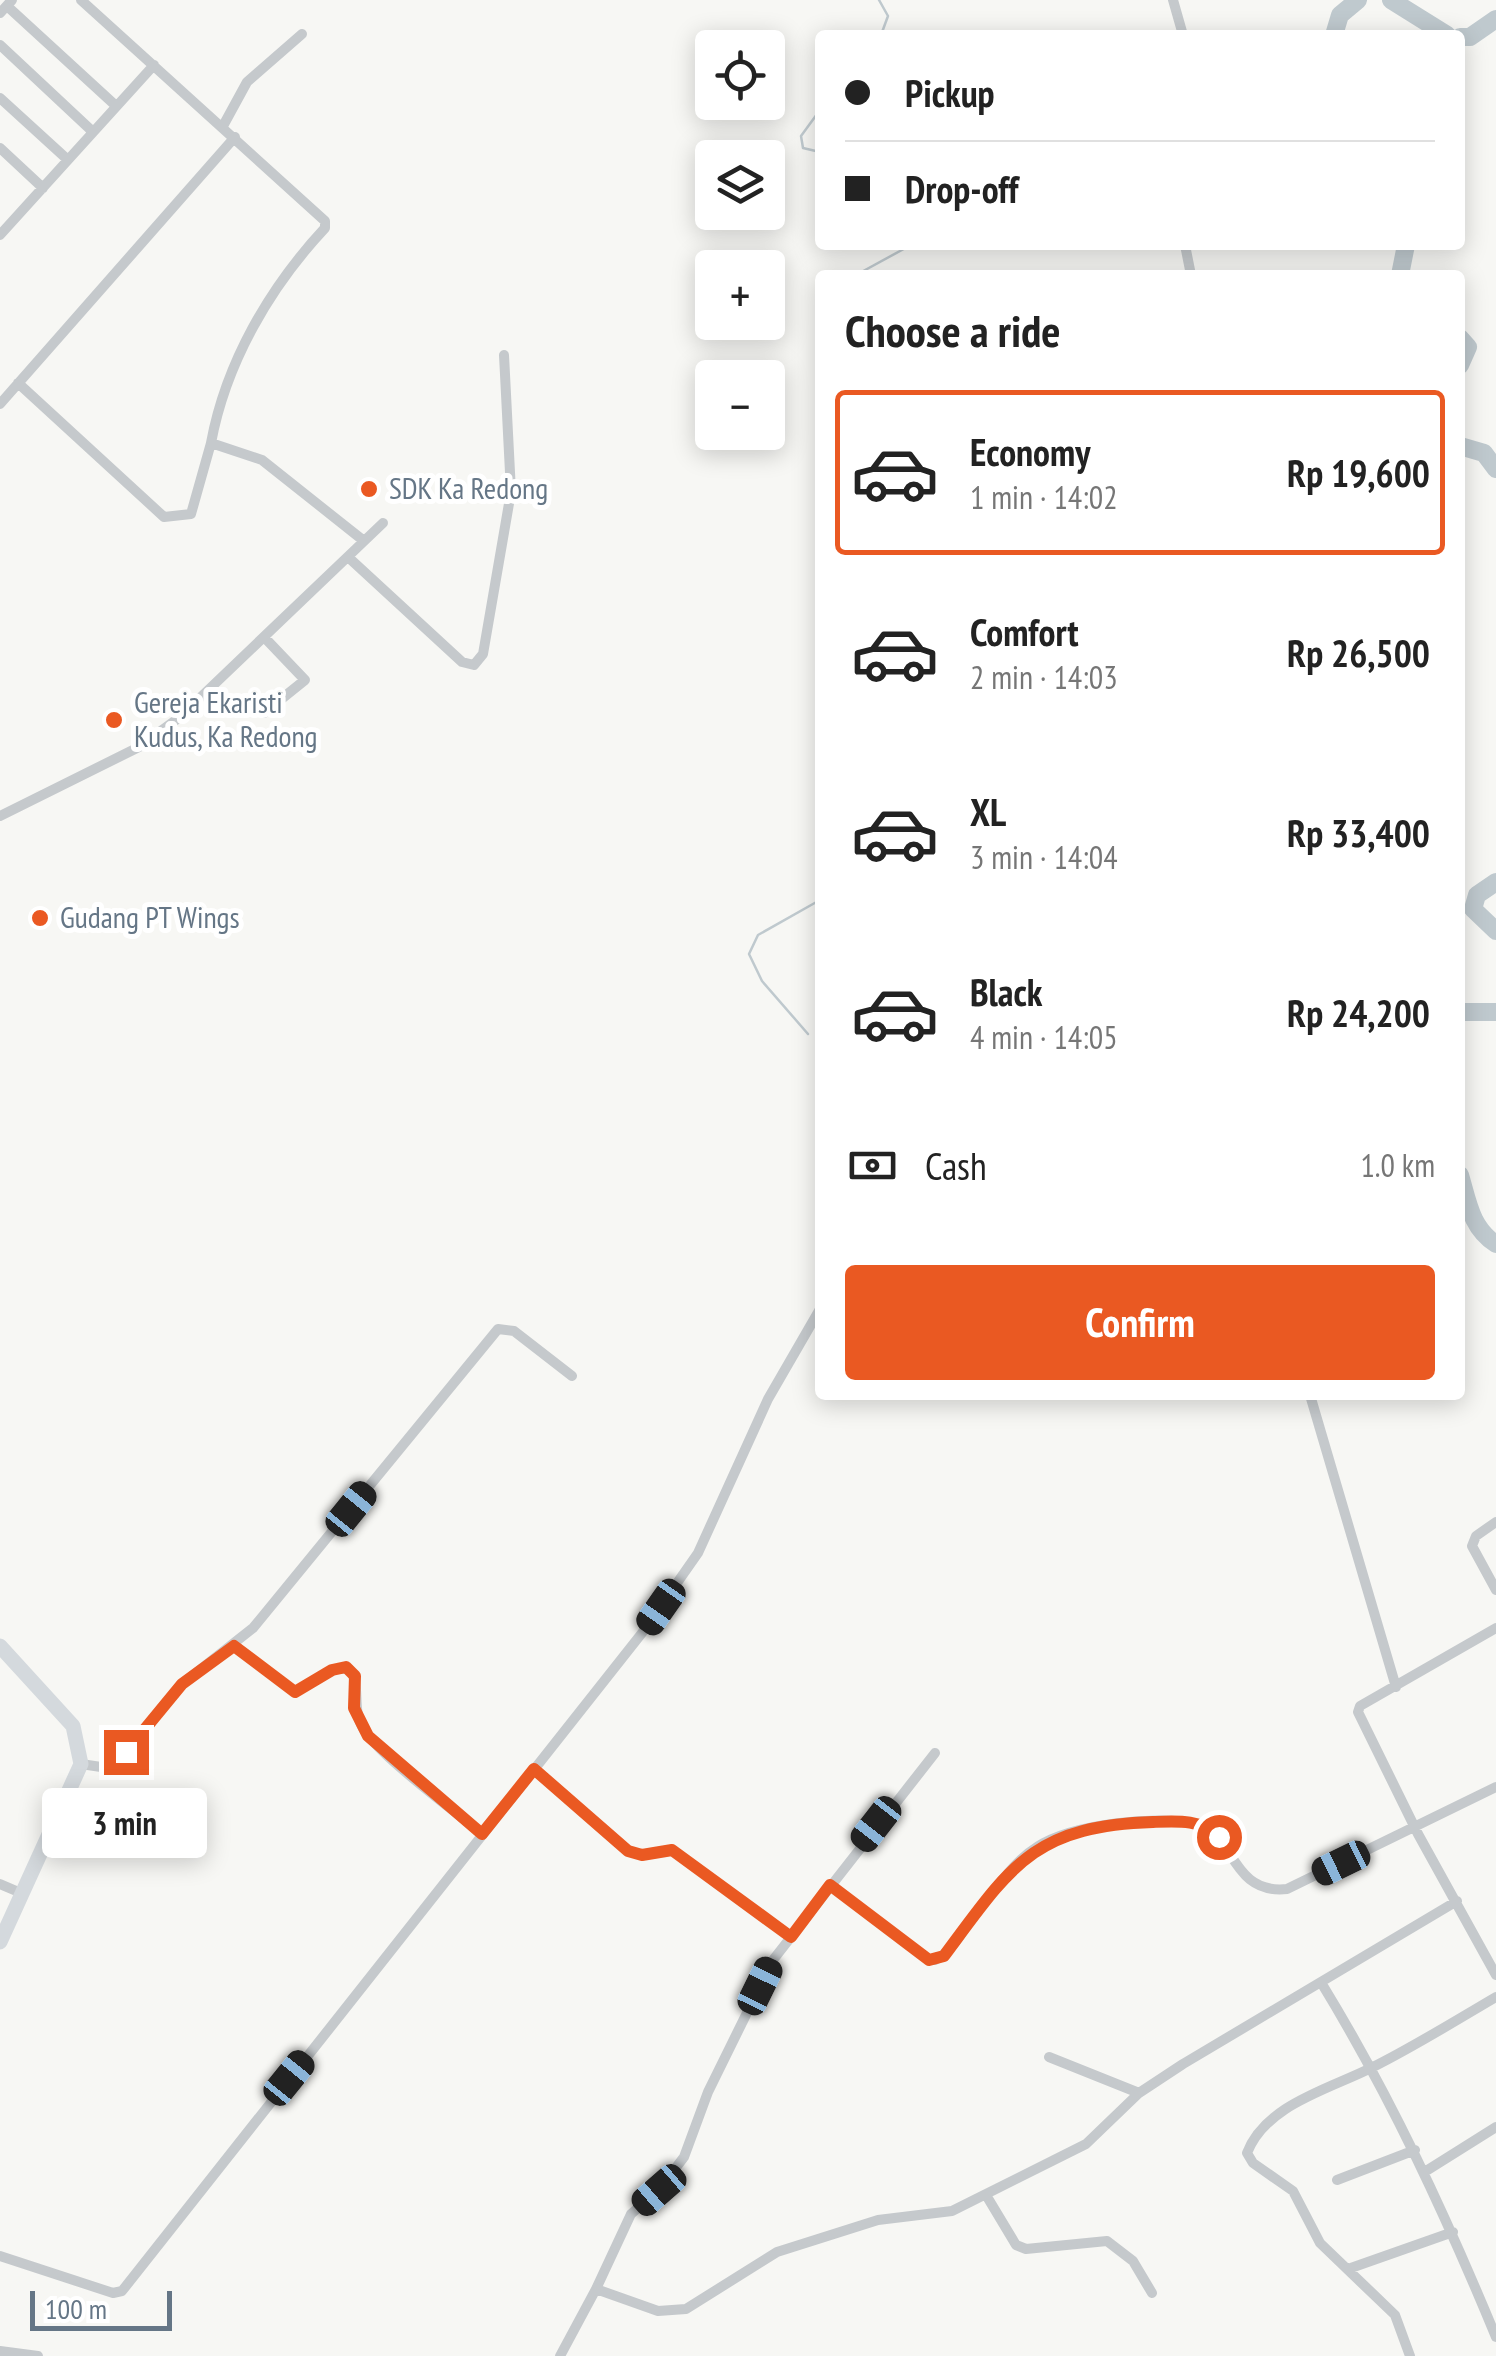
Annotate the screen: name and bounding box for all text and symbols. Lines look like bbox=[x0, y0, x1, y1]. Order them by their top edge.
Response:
map controls bbox=[695, 30, 785, 450]
button: locate bbox=[695, 30, 785, 120]
text: Pickup bbox=[905, 68, 995, 117]
button: layers bbox=[695, 140, 785, 230]
text: Drop-off bbox=[905, 164, 1019, 213]
button: + bbox=[695, 250, 785, 340]
text: Choose a ride bbox=[845, 301, 1060, 359]
button: − bbox=[695, 360, 785, 450]
text: Economy bbox=[970, 427, 1090, 476]
icon: car bbox=[850, 428, 940, 518]
text: Rp 19,600 bbox=[1287, 448, 1430, 497]
place label: SDK Ka Redong bbox=[389, 468, 548, 507]
text: 1 min · 14:02 bbox=[970, 476, 1118, 518]
marker: SDK Ka Redong bbox=[358, 478, 380, 500]
text: Comfort bbox=[970, 607, 1079, 656]
icon: car bbox=[850, 608, 940, 698]
text: Rp 26,500 bbox=[1287, 628, 1430, 677]
text: 2 min · 14:03 bbox=[970, 656, 1118, 698]
place label: Gereja Ekaristi Kudus, Ka Redong bbox=[134, 682, 318, 755]
marker: Gereja Ekaristi Kudus, Ka Redong bbox=[103, 709, 125, 731]
text: XL bbox=[970, 787, 1006, 836]
icon: car bbox=[850, 788, 940, 878]
text: Rp 33,400 bbox=[1287, 808, 1430, 857]
text: 3 min · 14:04 bbox=[970, 836, 1118, 878]
place label: Gudang PT Wings bbox=[60, 897, 240, 936]
marker: Gudang PT Wings bbox=[29, 907, 51, 929]
text: Black bbox=[970, 967, 1043, 1016]
icon: car bbox=[850, 968, 940, 1058]
text: Rp 24,200 bbox=[1287, 988, 1430, 1037]
text: 4 min · 14:05 bbox=[970, 1016, 1118, 1058]
icon: cash bbox=[845, 1138, 900, 1193]
text: Cash bbox=[925, 1141, 987, 1190]
text: 1.0 km bbox=[1360, 1144, 1435, 1186]
button: Confirm bbox=[845, 1265, 1435, 1380]
car bbox=[320, 1476, 382, 1542]
car bbox=[632, 1574, 690, 1640]
route end bbox=[104, 1730, 149, 1775]
callout: 3 min bbox=[44, 1787, 208, 1857]
car bbox=[846, 1791, 906, 1857]
text: 3 min bbox=[92, 1802, 157, 1844]
route start bbox=[1197, 1815, 1242, 1860]
car bbox=[1307, 1836, 1375, 1890]
car bbox=[733, 1952, 787, 2020]
car bbox=[258, 2045, 320, 2111]
car bbox=[627, 2159, 691, 2221]
scale bar bbox=[30, 2286, 172, 2330]
text: 100 m bbox=[45, 2290, 107, 2327]

